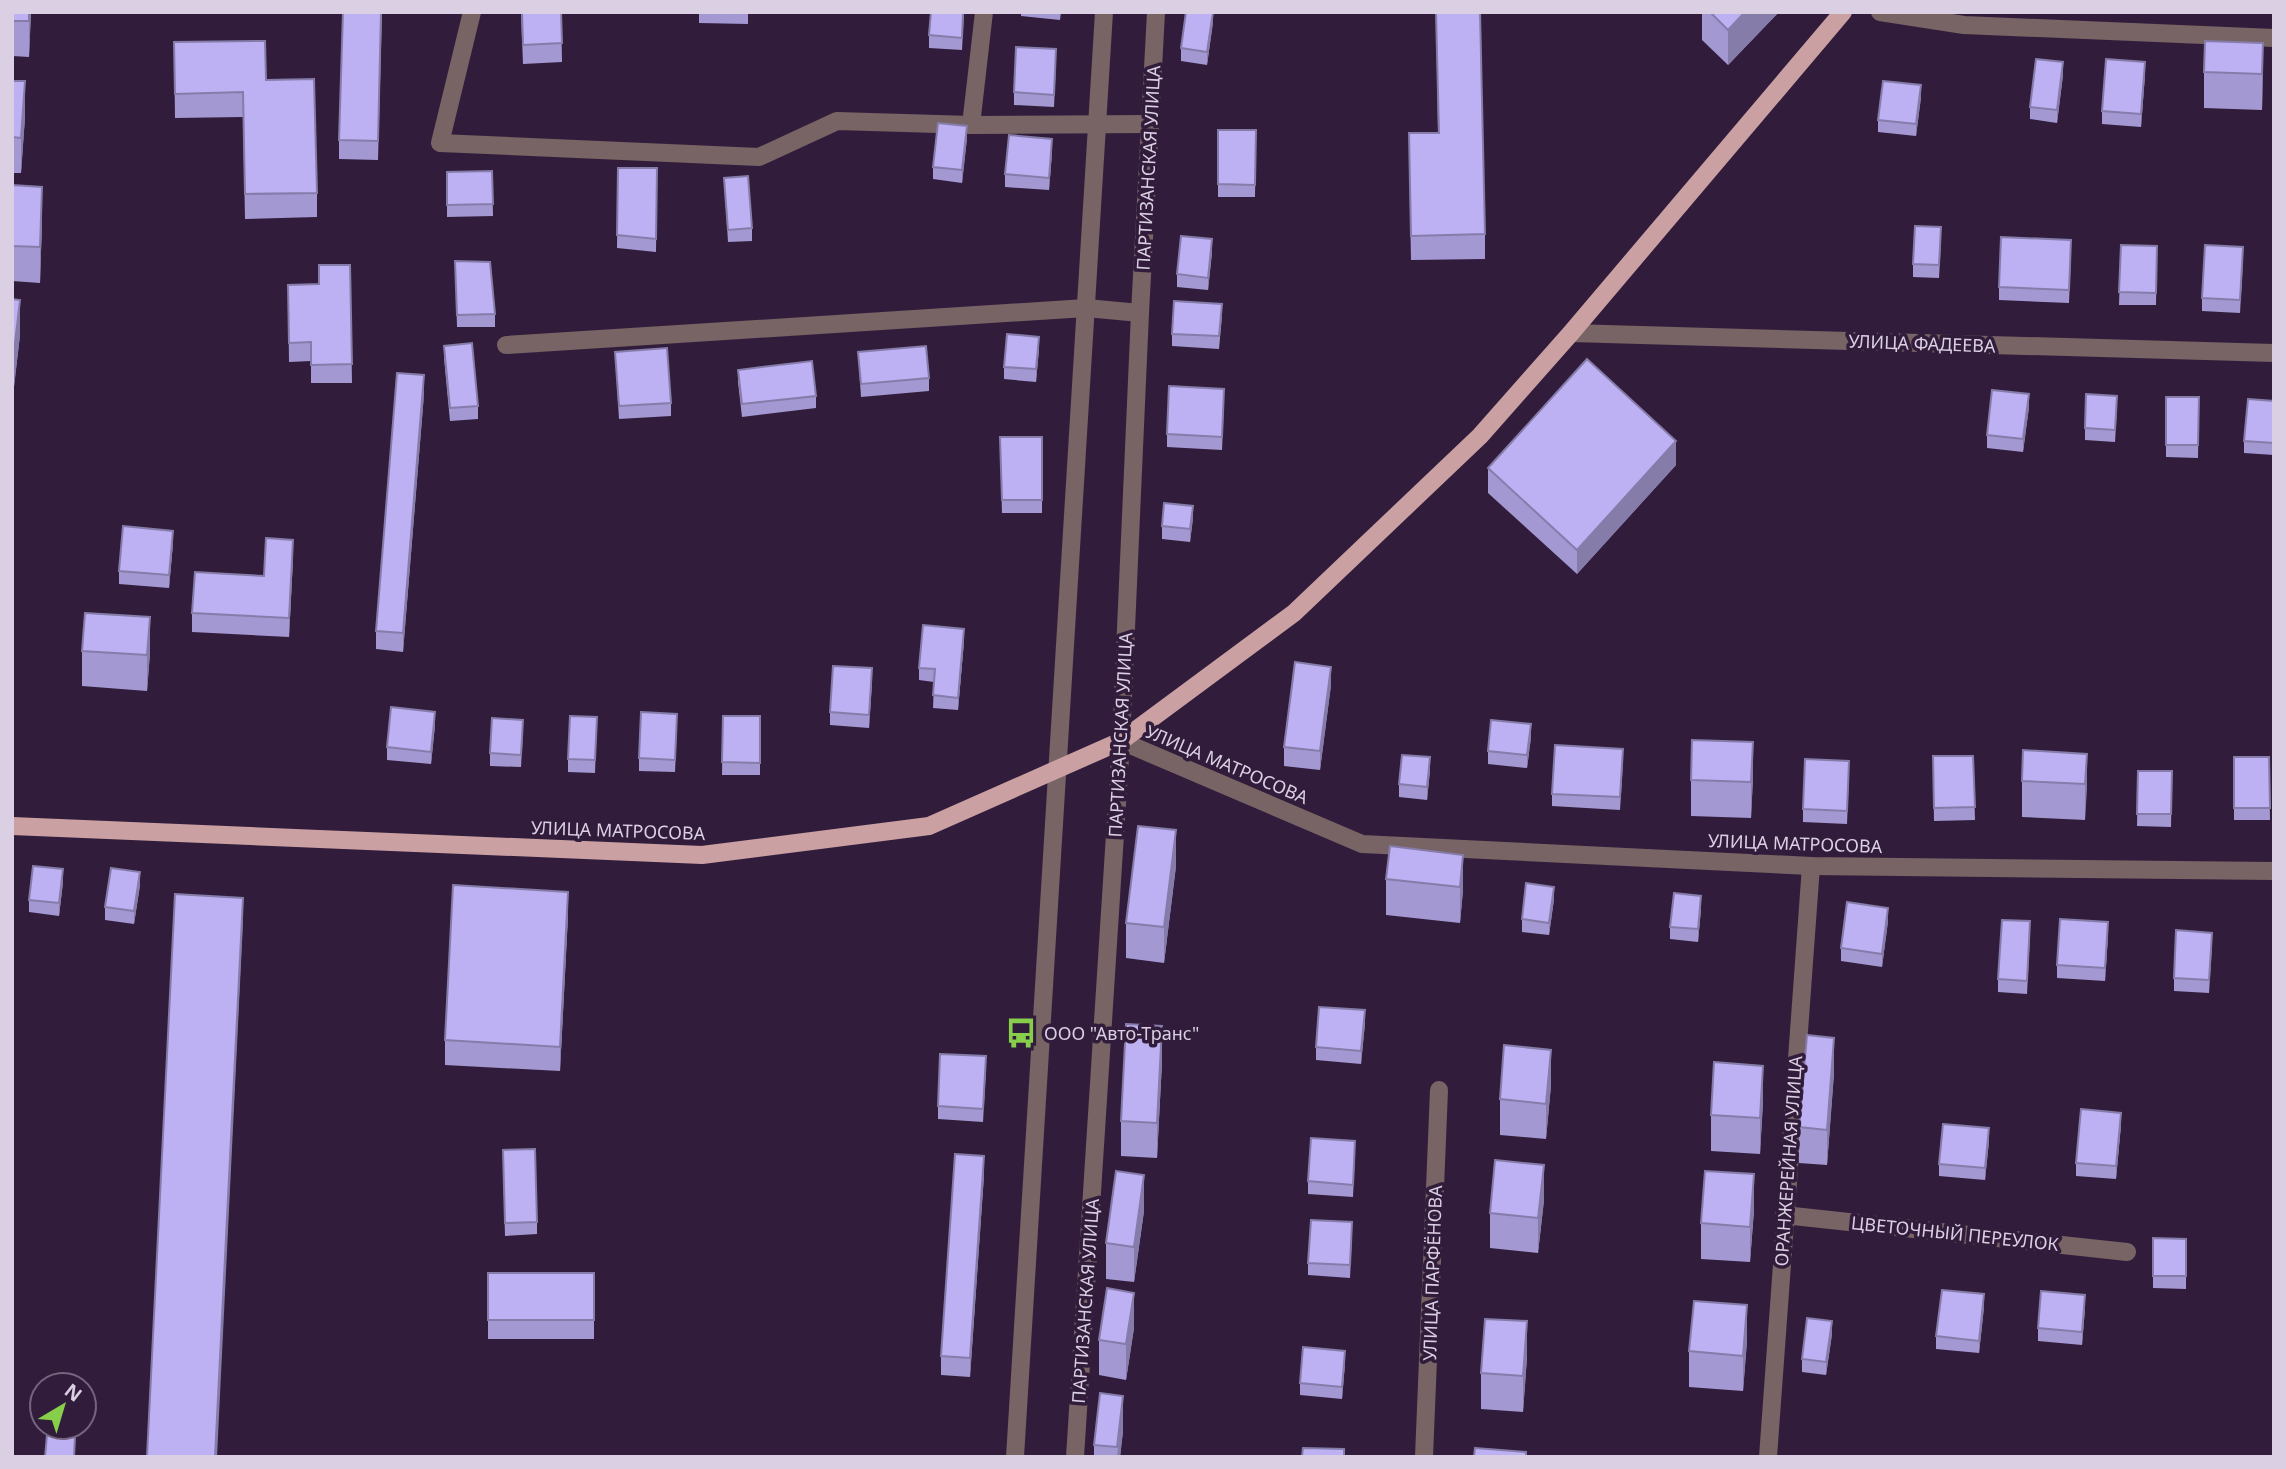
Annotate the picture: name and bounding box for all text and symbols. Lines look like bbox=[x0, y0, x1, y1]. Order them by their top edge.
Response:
street label: ПАРТИЗАНСКАЯ УЛИЦА bbox=[1131, 64, 1165, 271]
street label: УЛИЦА ФАДЕЕВА bbox=[1848, 328, 1996, 358]
street label: ПАРТИЗАНСКАЯ УЛИЦА bbox=[1103, 631, 1137, 838]
street label: УЛИЦА МАТРОСОВА bbox=[1142, 719, 1312, 809]
street label: УЛИЦА МАТРОСОВА bbox=[530, 815, 706, 845]
street label: УЛИЦА МАТРОСОВА bbox=[1707, 828, 1883, 858]
bus stop icon: ООО "Авто-Транс" bbox=[1004, 1016, 1038, 1050]
place label: ООО "Авто-Транс" bbox=[1044, 1021, 1199, 1045]
street label: ОРАНЖЕРЕЙНАЯ УЛИЦА bbox=[1769, 1055, 1807, 1267]
street label: УЛИЦА ПАРФЁНОВА bbox=[1417, 1184, 1447, 1361]
street label: ПАРТИЗАНСКАЯ УЛИЦА bbox=[1066, 1197, 1104, 1404]
street label: ЦВЕТОЧНЫЙ ПЕРЕУЛОК bbox=[1850, 1210, 2061, 1256]
north arrow bbox=[28, 1371, 98, 1441]
text: N bbox=[59, 1378, 88, 1408]

